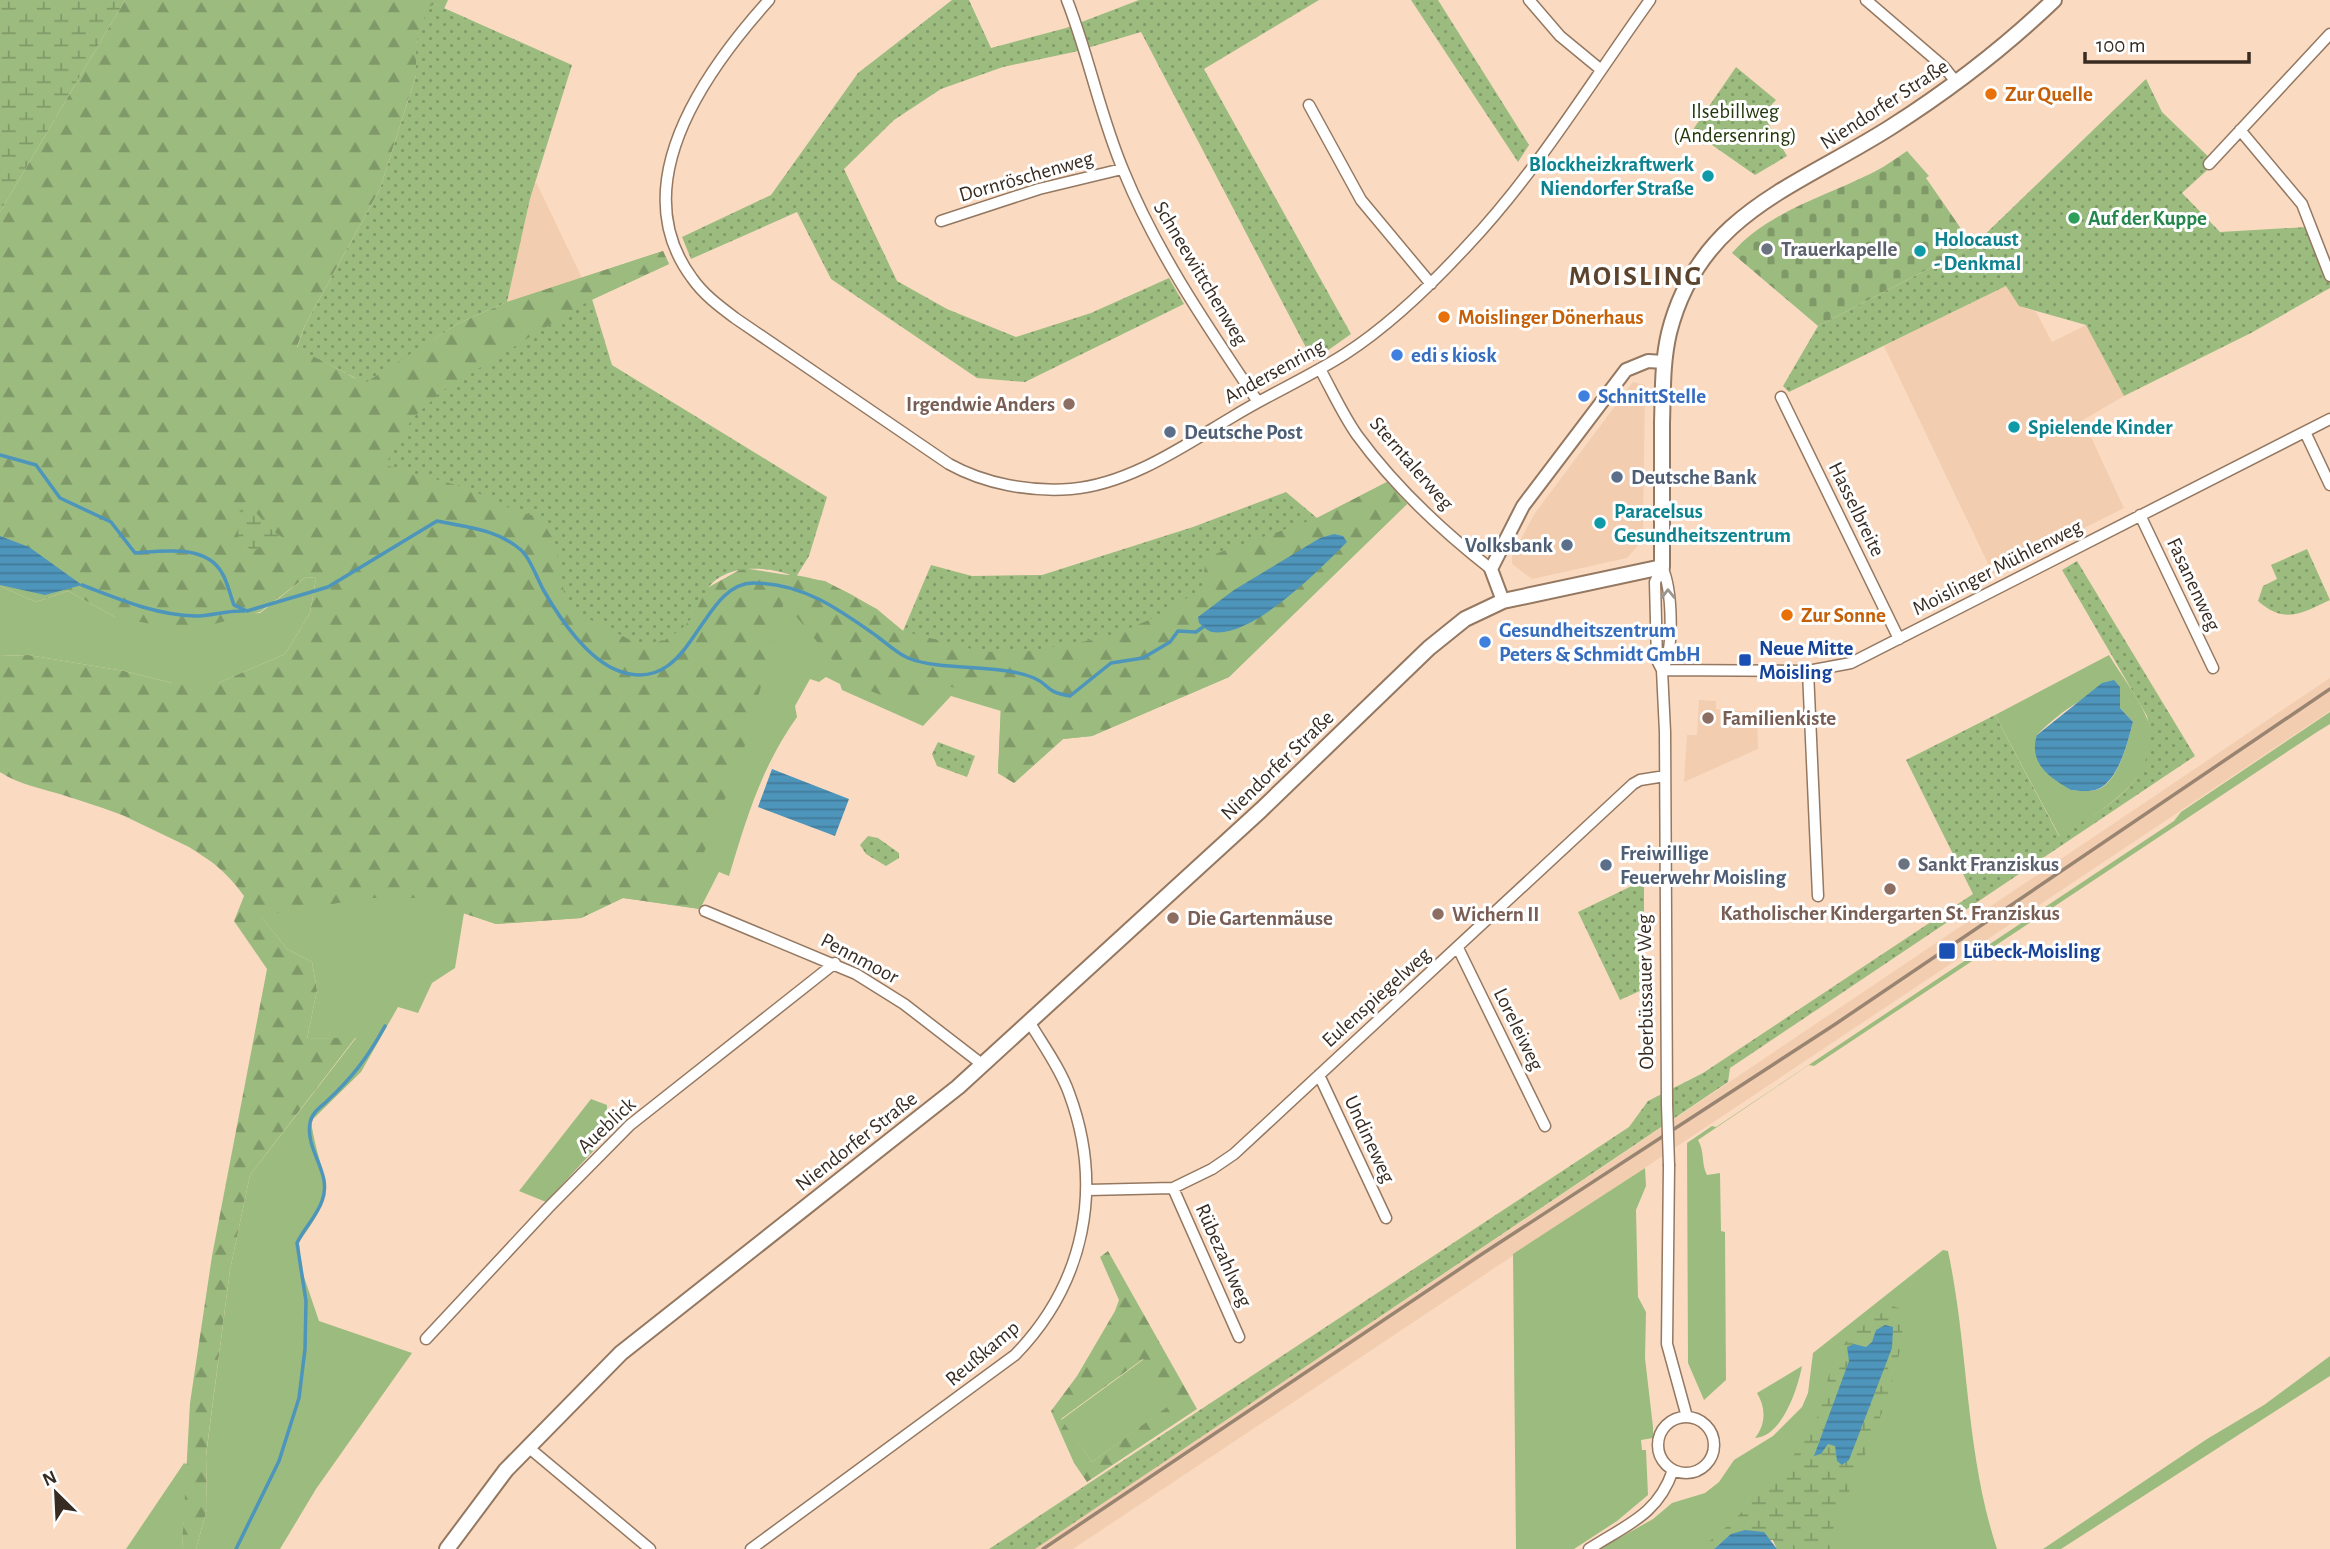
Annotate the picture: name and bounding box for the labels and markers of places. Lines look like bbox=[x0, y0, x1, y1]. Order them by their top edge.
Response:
place label: Zur Quelle bbox=[2005, 84, 2093, 106]
marker: Zur Quelle bbox=[1983, 86, 1999, 102]
place label: Blockheizkraftwerk Niendorfer Straße bbox=[1529, 154, 1695, 199]
marker: Blockheizkraftwerk Niendorfer Straße bbox=[1700, 168, 1716, 184]
place label: Auf der Kuppe bbox=[2088, 208, 2207, 229]
marker: Auf der Kuppe bbox=[2066, 210, 2082, 226]
place label: Holocaust - Denkmal bbox=[1934, 229, 2021, 274]
place label: Trauerkapelle bbox=[1781, 239, 1897, 260]
marker: Trauerkapelle bbox=[1759, 241, 1775, 257]
marker: Holocaust - Denkmal bbox=[1912, 243, 1928, 259]
place label: Moislinger Dönerhaus bbox=[1458, 307, 1644, 328]
marker: Moislinger Dönerhaus bbox=[1436, 309, 1452, 325]
place label: edi s kiosk bbox=[1411, 345, 1497, 366]
marker: edi s kiosk bbox=[1389, 347, 1405, 363]
place label: SchnittStelle bbox=[1598, 386, 1706, 407]
marker: SchnittStelle bbox=[1576, 388, 1592, 404]
place label: Irgendwie Anders bbox=[906, 394, 1055, 415]
marker: Irgendwie Anders bbox=[1061, 396, 1077, 412]
place label: Spielende Kinder bbox=[2028, 417, 2173, 438]
marker: Spielende Kinder bbox=[2006, 419, 2022, 435]
place label: Deutsche Post bbox=[1184, 422, 1302, 443]
marker: Deutsche Post bbox=[1162, 424, 1178, 440]
place label: Deutsche Bank bbox=[1631, 467, 1757, 488]
marker: Deutsche Bank bbox=[1609, 469, 1625, 485]
place label: Paracelsus Gesundheitszentrum bbox=[1614, 501, 1791, 546]
marker: Paracelsus Gesundheitszentrum bbox=[1592, 515, 1608, 531]
place label: Volksbank bbox=[1465, 535, 1554, 556]
marker: Volksbank bbox=[1559, 537, 1575, 553]
place label: Zur Sonne bbox=[1801, 605, 1886, 626]
marker: Zur Sonne bbox=[1779, 607, 1795, 623]
place label: Gesundheitszentrum Peters & Schmidt GmbH bbox=[1499, 620, 1701, 665]
marker: Gesundheitszentrum Peters & Schmidt GmbH bbox=[1477, 634, 1493, 650]
place label: Neue Mitte Moisling bbox=[1759, 638, 1853, 683]
marker: Neue Mitte Moisling bbox=[1737, 652, 1753, 668]
place label: Familienkiste bbox=[1722, 708, 1836, 729]
marker: Familienkiste bbox=[1700, 710, 1716, 726]
place label: Freiwillige Feuerwehr Moisling bbox=[1620, 843, 1786, 888]
place label: Sankt Franziskus bbox=[1918, 854, 2059, 875]
marker: Sankt Franziskus bbox=[1896, 856, 1912, 872]
marker: Freiwillige Feuerwehr Moisling bbox=[1598, 857, 1614, 873]
marker: Katholischer Kindergarten St. Franziskus bbox=[1882, 881, 1898, 897]
place label: Katholischer Kindergarten St. Franziskus bbox=[1720, 903, 2060, 924]
place label: Wichern II bbox=[1452, 904, 1540, 925]
marker: Wichern II bbox=[1430, 906, 1446, 922]
place label: Die Gartenmäuse bbox=[1187, 908, 1333, 929]
marker: Die Gartenmäuse bbox=[1165, 910, 1181, 926]
marker: Lübeck-Moisling bbox=[1937, 941, 1957, 961]
place label: Lübeck-Moisling bbox=[1963, 941, 2101, 962]

